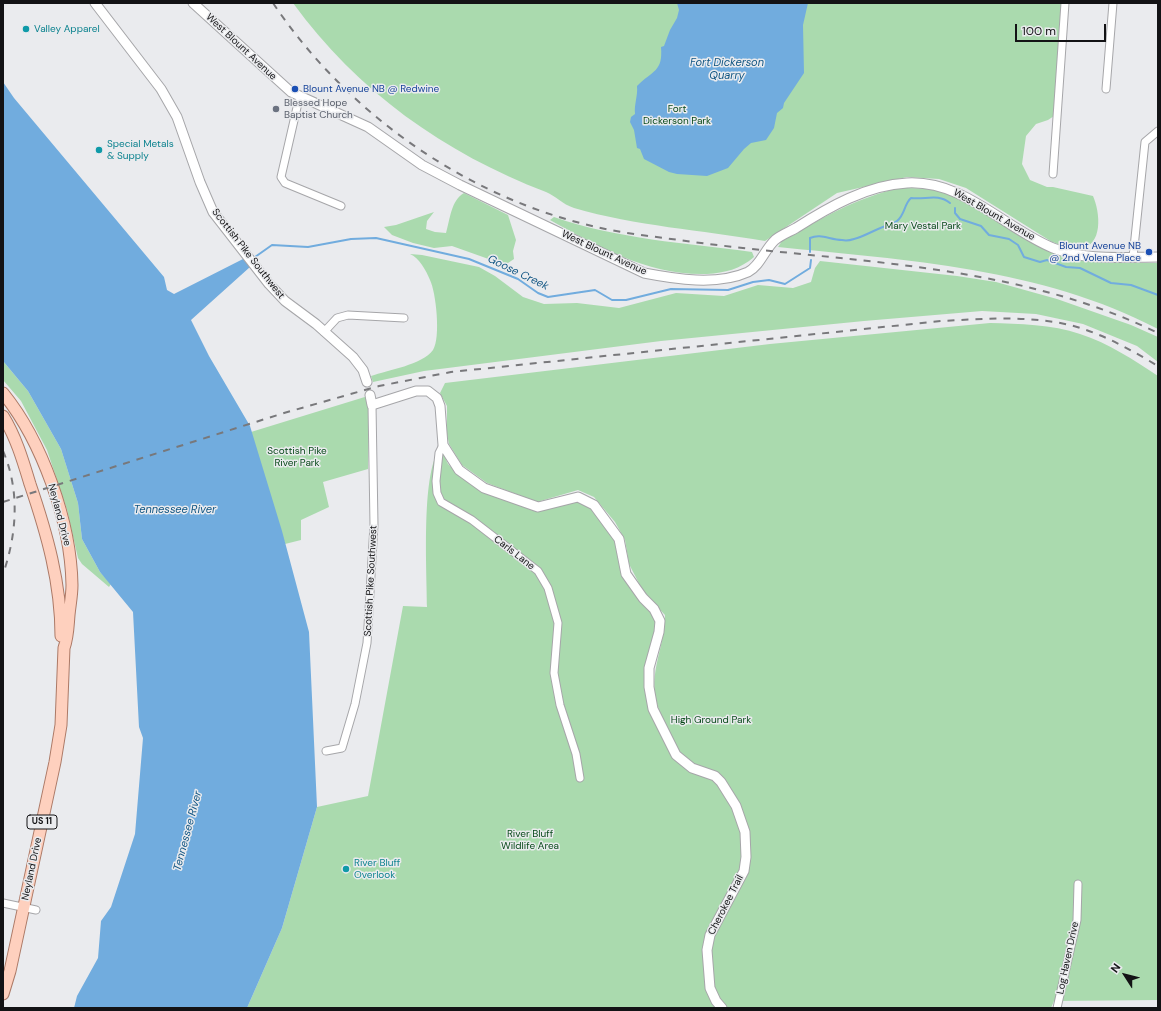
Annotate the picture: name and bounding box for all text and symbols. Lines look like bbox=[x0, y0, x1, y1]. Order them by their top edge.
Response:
street label: West Blount Avenue bbox=[203, 11, 279, 83]
scale bar bbox=[1017, 16, 1108, 42]
place label: Valley Apparel bbox=[34, 23, 100, 35]
text: 100 m bbox=[1022, 23, 1056, 39]
marker: Valley Apparel bbox=[21, 24, 31, 34]
water label: Fort Dickerson Quarry bbox=[690, 56, 764, 82]
place label: Blount Avenue NB @ Redwine bbox=[303, 83, 439, 95]
marker: Blount Avenue NB @ Redwine bbox=[290, 84, 300, 94]
place label: Blessed Hope Baptist Church bbox=[284, 97, 353, 120]
park label: Fort Dickerson Park bbox=[643, 103, 711, 126]
marker: Blessed Hope Baptist Church bbox=[271, 104, 281, 114]
place label: Special Metals & Supply bbox=[107, 138, 174, 162]
marker: Special Metals & Supply bbox=[94, 145, 104, 155]
street label: West Blount Avenue bbox=[951, 187, 1037, 243]
street label: Scottish Pike Southwest bbox=[209, 207, 287, 301]
park label: Mary Vestal Park bbox=[885, 220, 961, 232]
street label: West Blount Avenue bbox=[560, 228, 648, 278]
place label: Blount Avenue NB @ 2nd Volena Place bbox=[1049, 240, 1141, 264]
marker: Blount Avenue NB @ 2nd Volena Place bbox=[1144, 247, 1154, 257]
water label: Goose Creek bbox=[485, 253, 551, 293]
park label: Scottish Pike River Park bbox=[267, 445, 327, 468]
street label: Neyland Drive bbox=[45, 483, 73, 547]
water label: Tennessee River bbox=[134, 503, 216, 517]
street label: Scottish Pike Southwest bbox=[362, 525, 380, 637]
street label: Carls Lane bbox=[491, 533, 537, 573]
park label: High Ground Park bbox=[671, 714, 751, 726]
water label: Tennessee River bbox=[171, 790, 205, 872]
road number: US 11 bbox=[27, 815, 57, 829]
park label: River Bluff Wildlife Area bbox=[501, 828, 559, 852]
street label: Neyland Drive bbox=[19, 836, 45, 902]
place label: River Bluff Overlook bbox=[354, 857, 400, 880]
marker: River Bluff Overlook bbox=[341, 864, 351, 874]
street label: Cherokee Trail bbox=[706, 873, 746, 937]
street label: Log Haven Drive bbox=[1054, 921, 1082, 995]
north arrow bbox=[1105, 955, 1145, 995]
text: N bbox=[1107, 961, 1123, 975]

